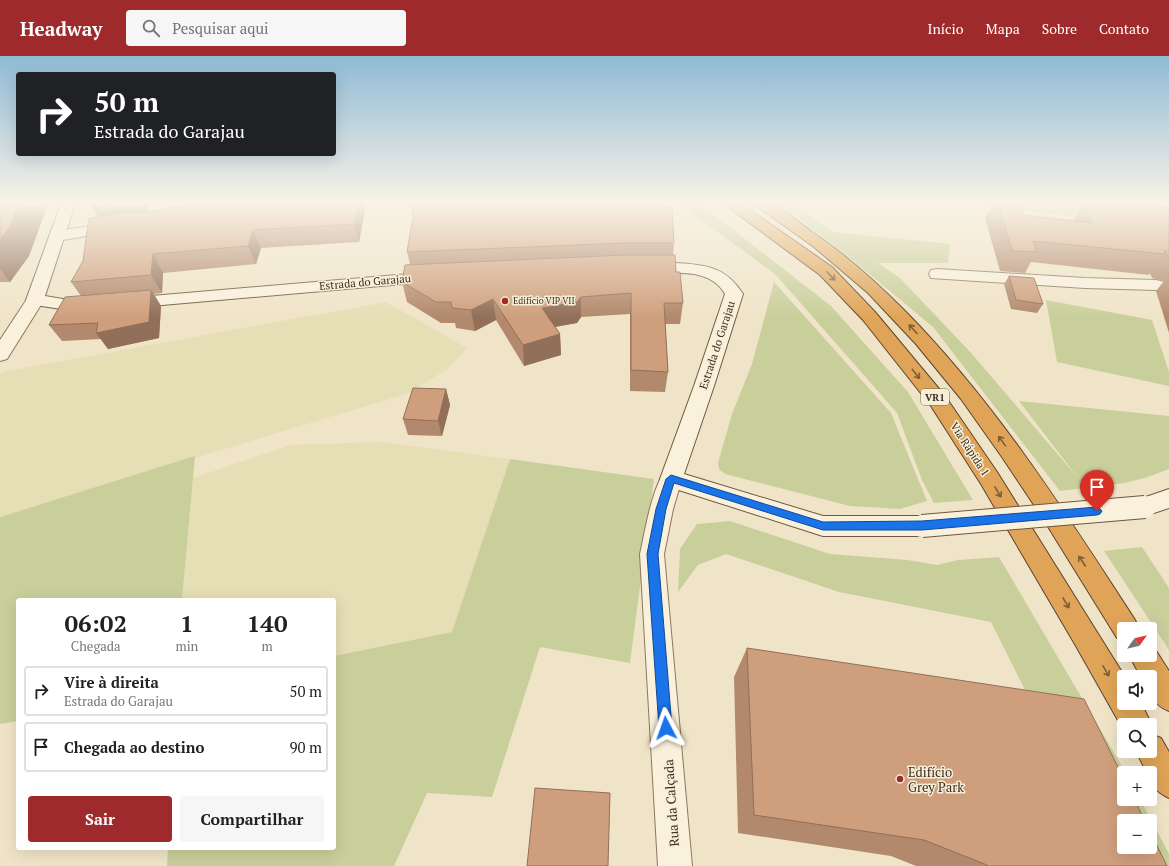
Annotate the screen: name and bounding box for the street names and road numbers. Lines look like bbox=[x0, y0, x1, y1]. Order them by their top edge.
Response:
street label: Estrada do Garajau bbox=[318, 271, 412, 293]
street label: Estrada do Garajau bbox=[696, 298, 738, 391]
road number: VR1 bbox=[921, 389, 949, 405]
street label: Via Rápida 1 bbox=[947, 419, 993, 479]
street label: Rua da Calçada bbox=[659, 758, 683, 847]

